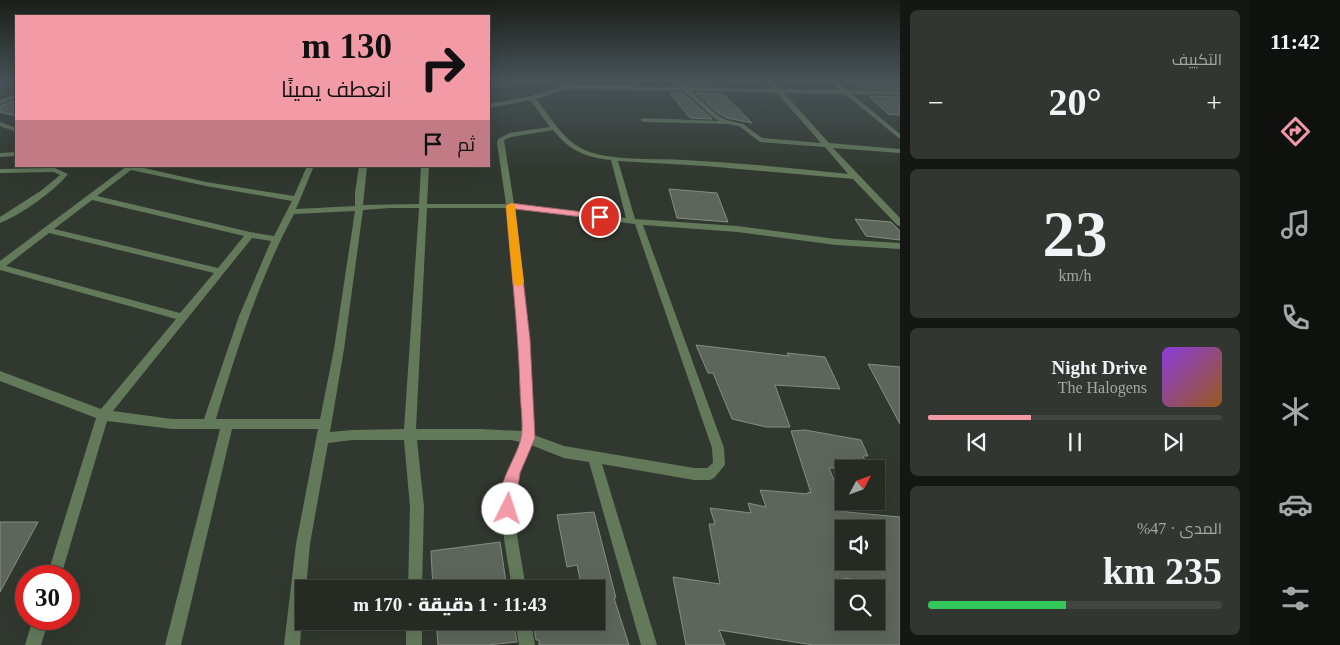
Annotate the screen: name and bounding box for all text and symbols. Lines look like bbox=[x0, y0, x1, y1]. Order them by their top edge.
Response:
text: 130 m bbox=[302, 27, 392, 66]
text: 11:42 bbox=[1270, 29, 1320, 54]
icon: right bbox=[410, 35, 475, 100]
text: التكييف bbox=[1172, 51, 1222, 68]
text: انعطف يمينًا bbox=[281, 77, 392, 102]
text: 20° bbox=[1048, 81, 1102, 123]
text: − bbox=[928, 87, 944, 118]
text: + bbox=[1206, 87, 1222, 118]
icon: directions bbox=[1278, 114, 1313, 149]
icon: arrive bbox=[419, 130, 447, 158]
text: ثم bbox=[457, 134, 475, 155]
pin bbox=[579, 196, 621, 238]
text: 23 bbox=[1043, 198, 1108, 270]
icon: arrive bbox=[586, 203, 614, 231]
icon: music bbox=[1278, 207, 1313, 242]
text: km/h bbox=[1059, 267, 1091, 284]
icon: phone bbox=[1278, 300, 1313, 335]
text: Night Drive bbox=[1051, 357, 1147, 378]
text: The Halogens bbox=[1058, 379, 1147, 396]
icon: climate bbox=[1278, 394, 1313, 429]
icon: previous bbox=[963, 428, 991, 456]
icon: pause bbox=[1061, 428, 1089, 456]
icon: next bbox=[1159, 428, 1187, 456]
north arrow bbox=[835, 460, 885, 510]
map controls bbox=[835, 460, 885, 630]
position arrow bbox=[481, 482, 533, 534]
icon: car bbox=[1278, 487, 1313, 522]
button: sound bbox=[835, 520, 885, 570]
text: المدى · 47% bbox=[1137, 520, 1222, 537]
text: 235 km bbox=[1103, 550, 1222, 592]
speed limit sign: 30 bbox=[15, 565, 80, 630]
button: search bbox=[835, 580, 885, 630]
icon: filters bbox=[1278, 581, 1313, 616]
text: 11:43 · 1 دقيقة · 170 m bbox=[353, 594, 547, 615]

